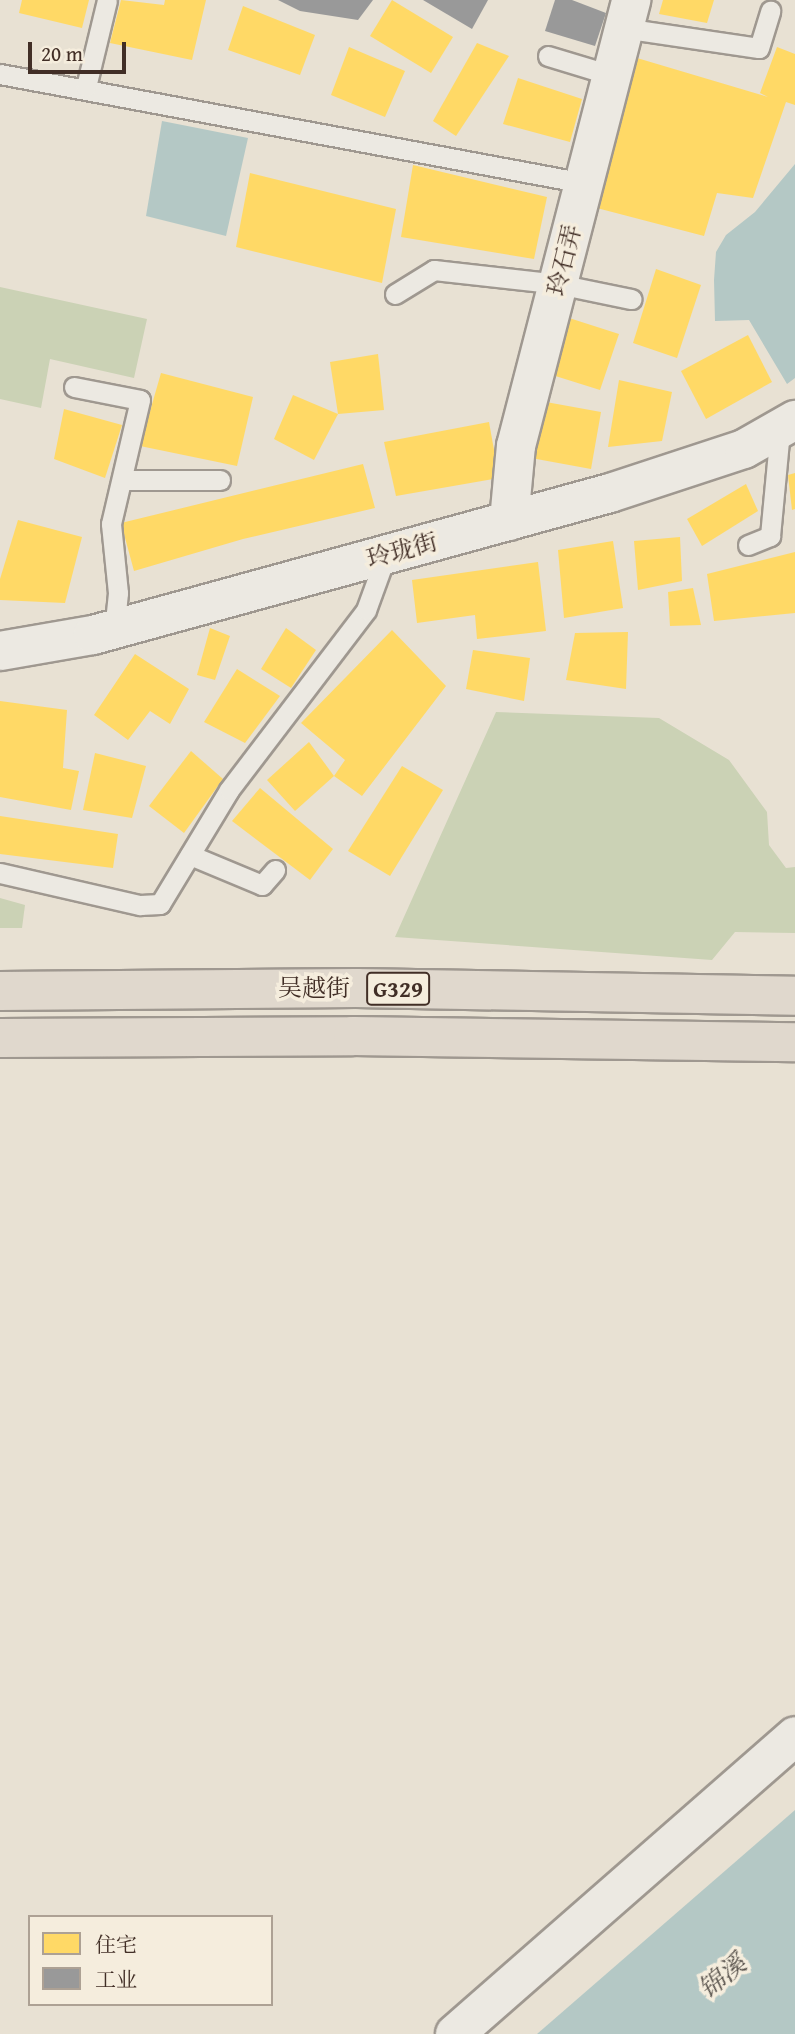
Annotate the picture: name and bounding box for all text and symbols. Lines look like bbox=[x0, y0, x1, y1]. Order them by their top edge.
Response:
scale bar bbox=[32, 28, 130, 72]
text: 20 m bbox=[41, 38, 83, 69]
street label: 玲石弄 bbox=[541, 222, 587, 298]
street label: 玲珑街 bbox=[363, 527, 441, 573]
road number: G329 bbox=[365, 970, 431, 1008]
street label: 吴越街 bbox=[278, 974, 350, 1002]
legend bbox=[28, 1915, 273, 2006]
text: 住宅 bbox=[95, 1929, 137, 1960]
water label: 锦溪 bbox=[692, 1948, 752, 2004]
text: 工业 bbox=[95, 1964, 137, 1995]

